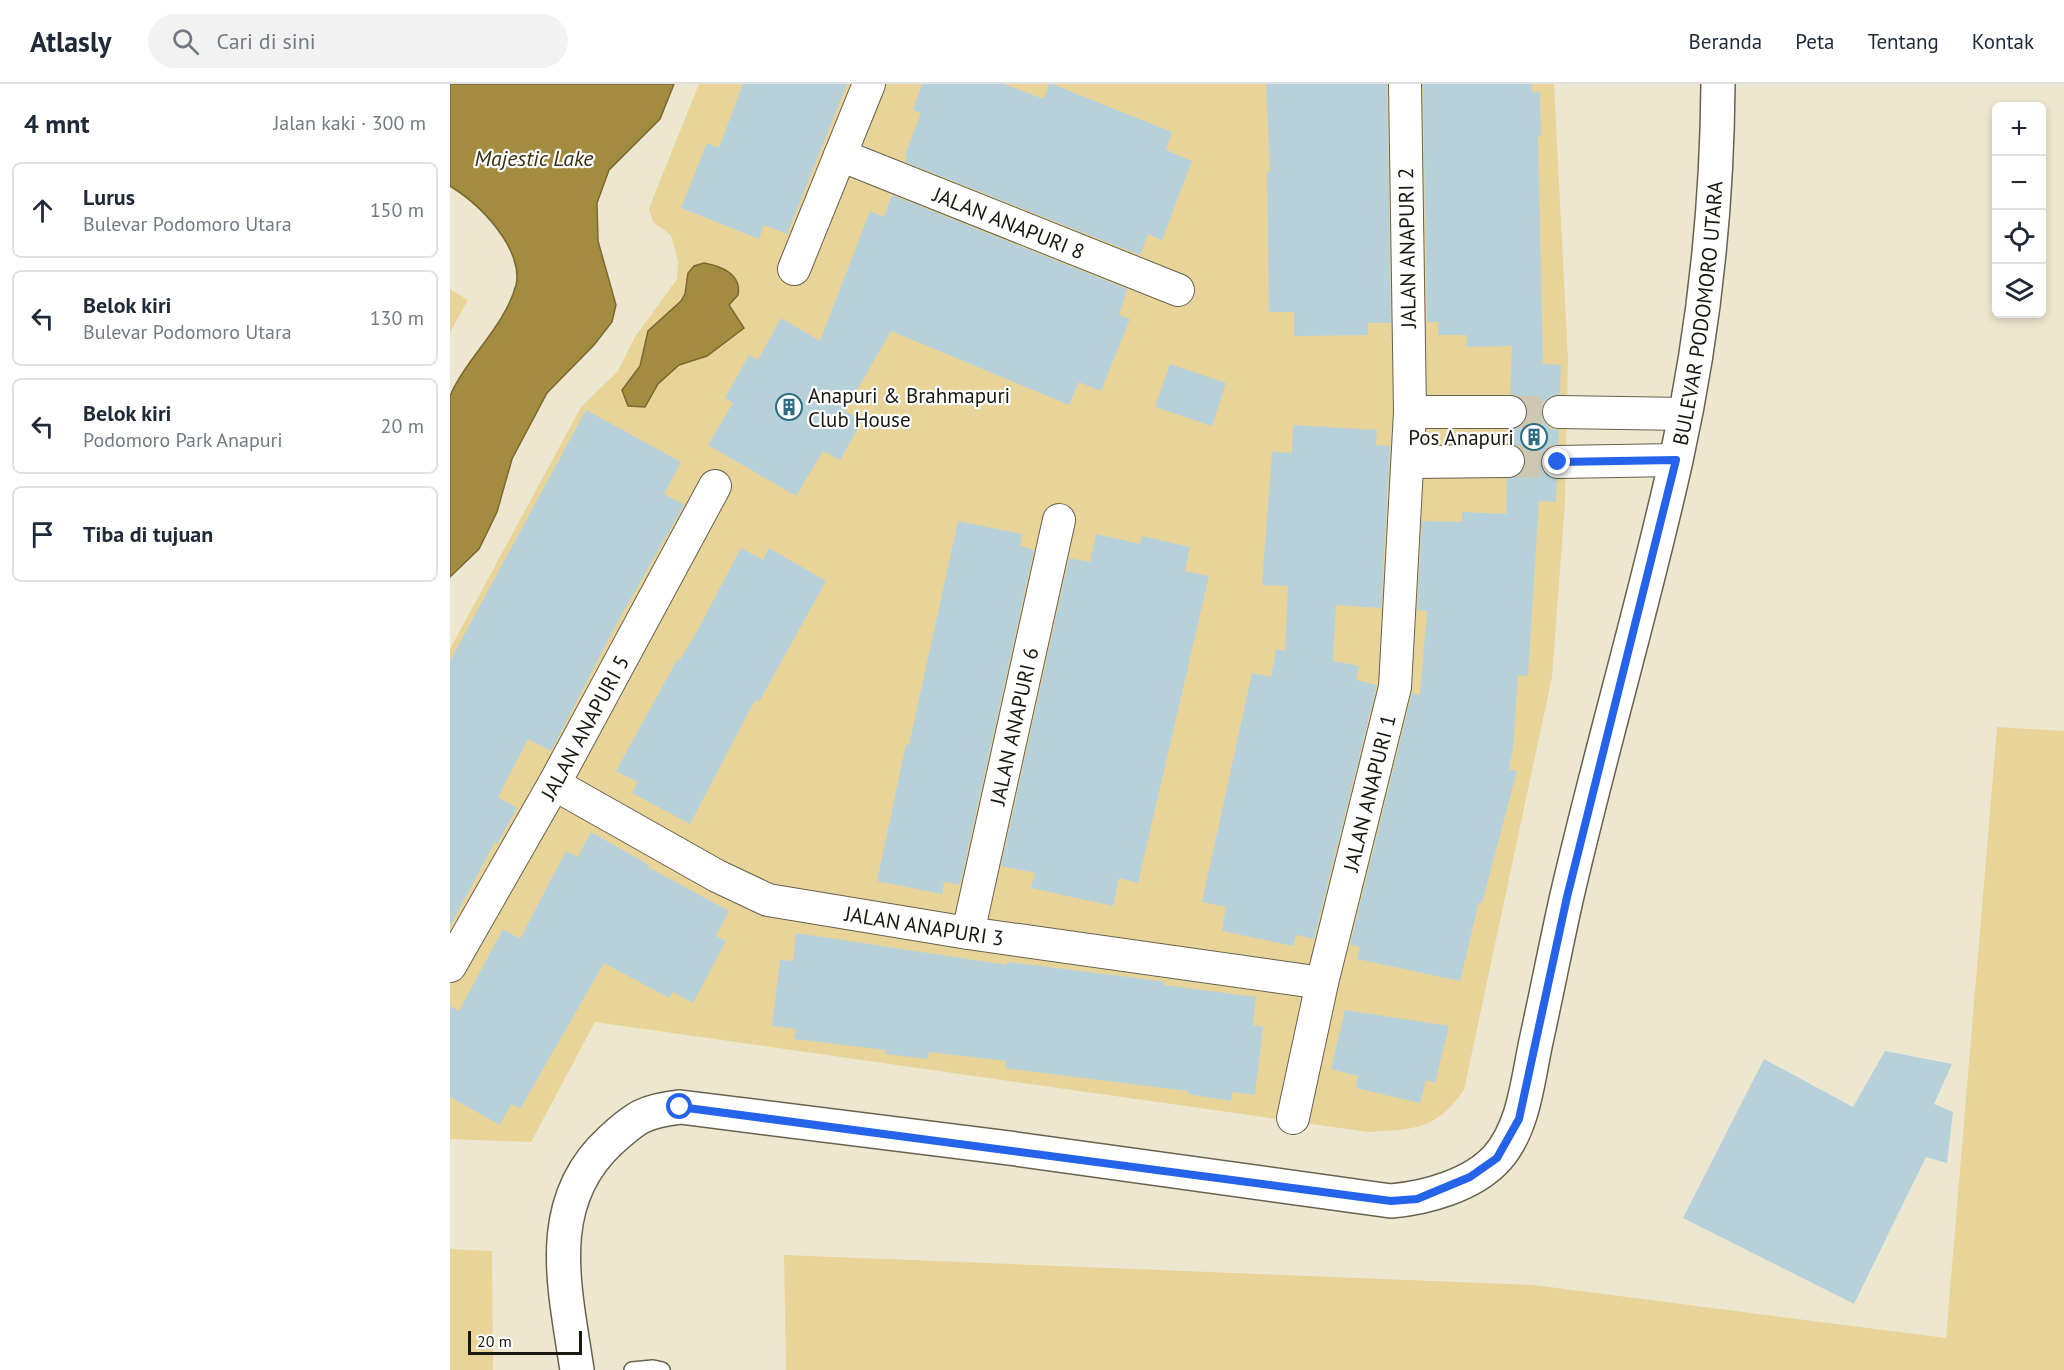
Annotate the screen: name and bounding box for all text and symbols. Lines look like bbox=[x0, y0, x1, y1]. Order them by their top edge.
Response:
search box bbox=[148, 14, 568, 68]
text: Atlasly bbox=[30, 23, 112, 60]
icon: search bbox=[169, 25, 202, 58]
text: Cari di sini bbox=[217, 27, 316, 55]
text: Beranda bbox=[1689, 28, 1762, 55]
text: Peta bbox=[1795, 28, 1834, 55]
text: Tentang bbox=[1867, 28, 1939, 55]
text: Kontak bbox=[1972, 28, 2034, 55]
map controls bbox=[1992, 102, 2046, 318]
button: + bbox=[1992, 102, 2046, 156]
text: 4 mnt bbox=[24, 107, 90, 140]
text: Jalan kaki · 300 m bbox=[273, 110, 426, 136]
water label: Majestic Lake bbox=[474, 144, 594, 172]
button: − bbox=[1992, 156, 2046, 210]
street label: JALAN ANAPURI 2 bbox=[1392, 168, 1422, 329]
street label: BULEVAR PODOMORO UTARA bbox=[1666, 179, 1728, 448]
street label: JALAN ANAPURI 8 bbox=[928, 180, 1089, 265]
text: Lurus bbox=[83, 183, 135, 211]
icon: ahead bbox=[26, 194, 59, 227]
text: 150 m bbox=[370, 197, 424, 223]
button: locate bbox=[1992, 210, 2046, 264]
text: Bulevar Podomoro Utara bbox=[83, 211, 292, 237]
button: layers bbox=[1992, 264, 2046, 318]
text: Belok kiri bbox=[83, 291, 172, 319]
icon: left bbox=[26, 302, 59, 335]
text: 130 m bbox=[370, 305, 424, 331]
text: Bulevar Podomoro Utara bbox=[83, 319, 292, 345]
place label: Anapuri & Brahmapuri Club House bbox=[808, 382, 1010, 433]
building icon: Anapuri & Brahmapuri Club House bbox=[774, 392, 804, 422]
text: Belok kiri bbox=[83, 399, 172, 427]
icon: left bbox=[26, 410, 59, 443]
text: 20 m bbox=[381, 413, 424, 439]
building icon: Pos Anapuri bbox=[1519, 422, 1549, 452]
place label: Pos Anapuri bbox=[1408, 424, 1514, 451]
text: Podomoro Park Anapuri bbox=[83, 427, 283, 453]
route end bbox=[1544, 448, 1570, 474]
icon: arrive bbox=[26, 518, 59, 551]
text: Tiba di tujuan bbox=[83, 520, 213, 548]
street label: JALAN ANAPURI 6 bbox=[983, 645, 1044, 808]
street label: JALAN ANAPURI 5 bbox=[534, 650, 635, 805]
street label: JALAN ANAPURI 1 bbox=[1336, 712, 1401, 875]
street label: JALAN ANAPURI 3 bbox=[842, 899, 1006, 951]
route start bbox=[666, 1093, 692, 1119]
scale bar bbox=[468, 1328, 582, 1356]
text: 20 m bbox=[477, 1331, 512, 1351]

